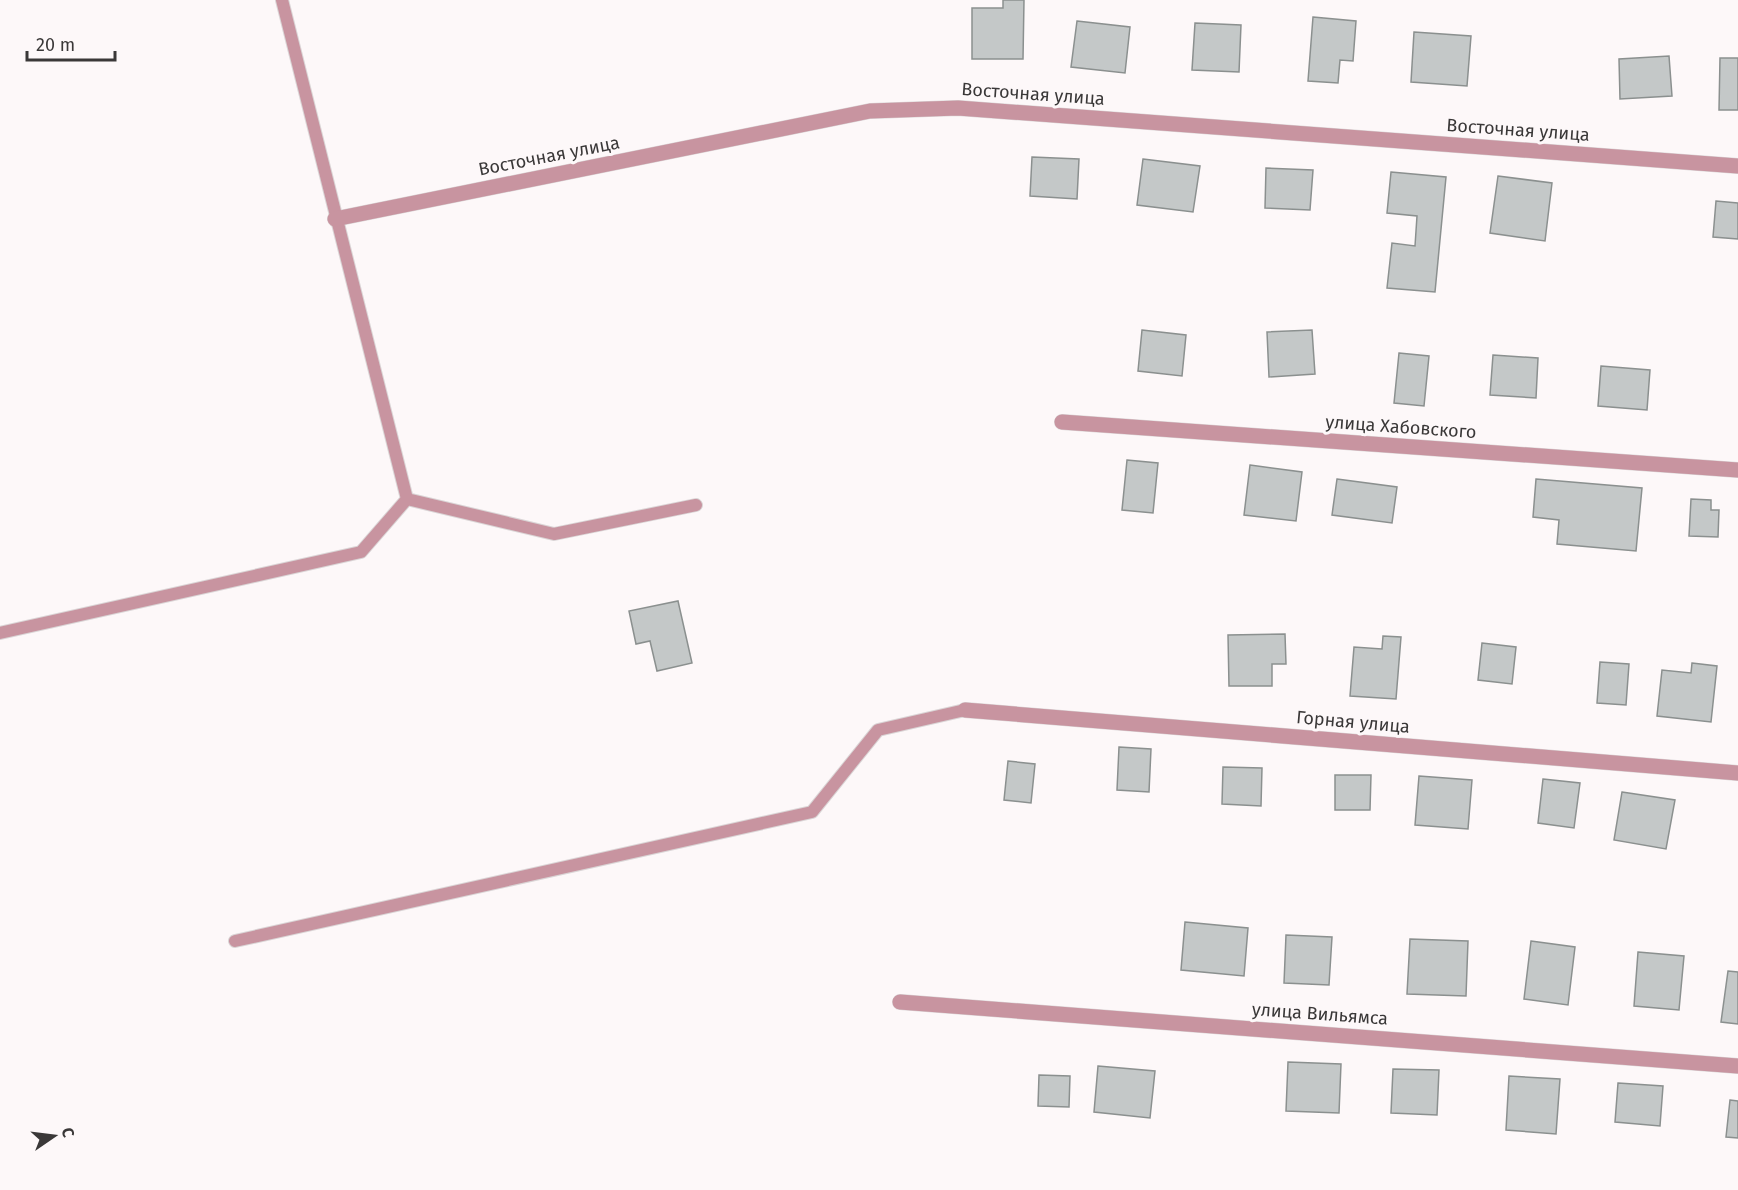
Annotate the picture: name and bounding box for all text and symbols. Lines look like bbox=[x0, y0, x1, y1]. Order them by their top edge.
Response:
scale bar bbox=[27, 24, 116, 62]
text: 20 m bbox=[36, 34, 75, 56]
street label: Восточная улица bbox=[961, 78, 1105, 110]
street label: Восточная улица bbox=[1446, 114, 1590, 146]
street label: Восточная улица bbox=[476, 132, 622, 180]
street label: улица Хабовского bbox=[1325, 411, 1477, 443]
street label: Горная улица bbox=[1295, 706, 1411, 738]
street label: улица Вильямса bbox=[1251, 998, 1389, 1030]
north arrow bbox=[24, 1106, 84, 1166]
text: С bbox=[58, 1126, 79, 1140]

